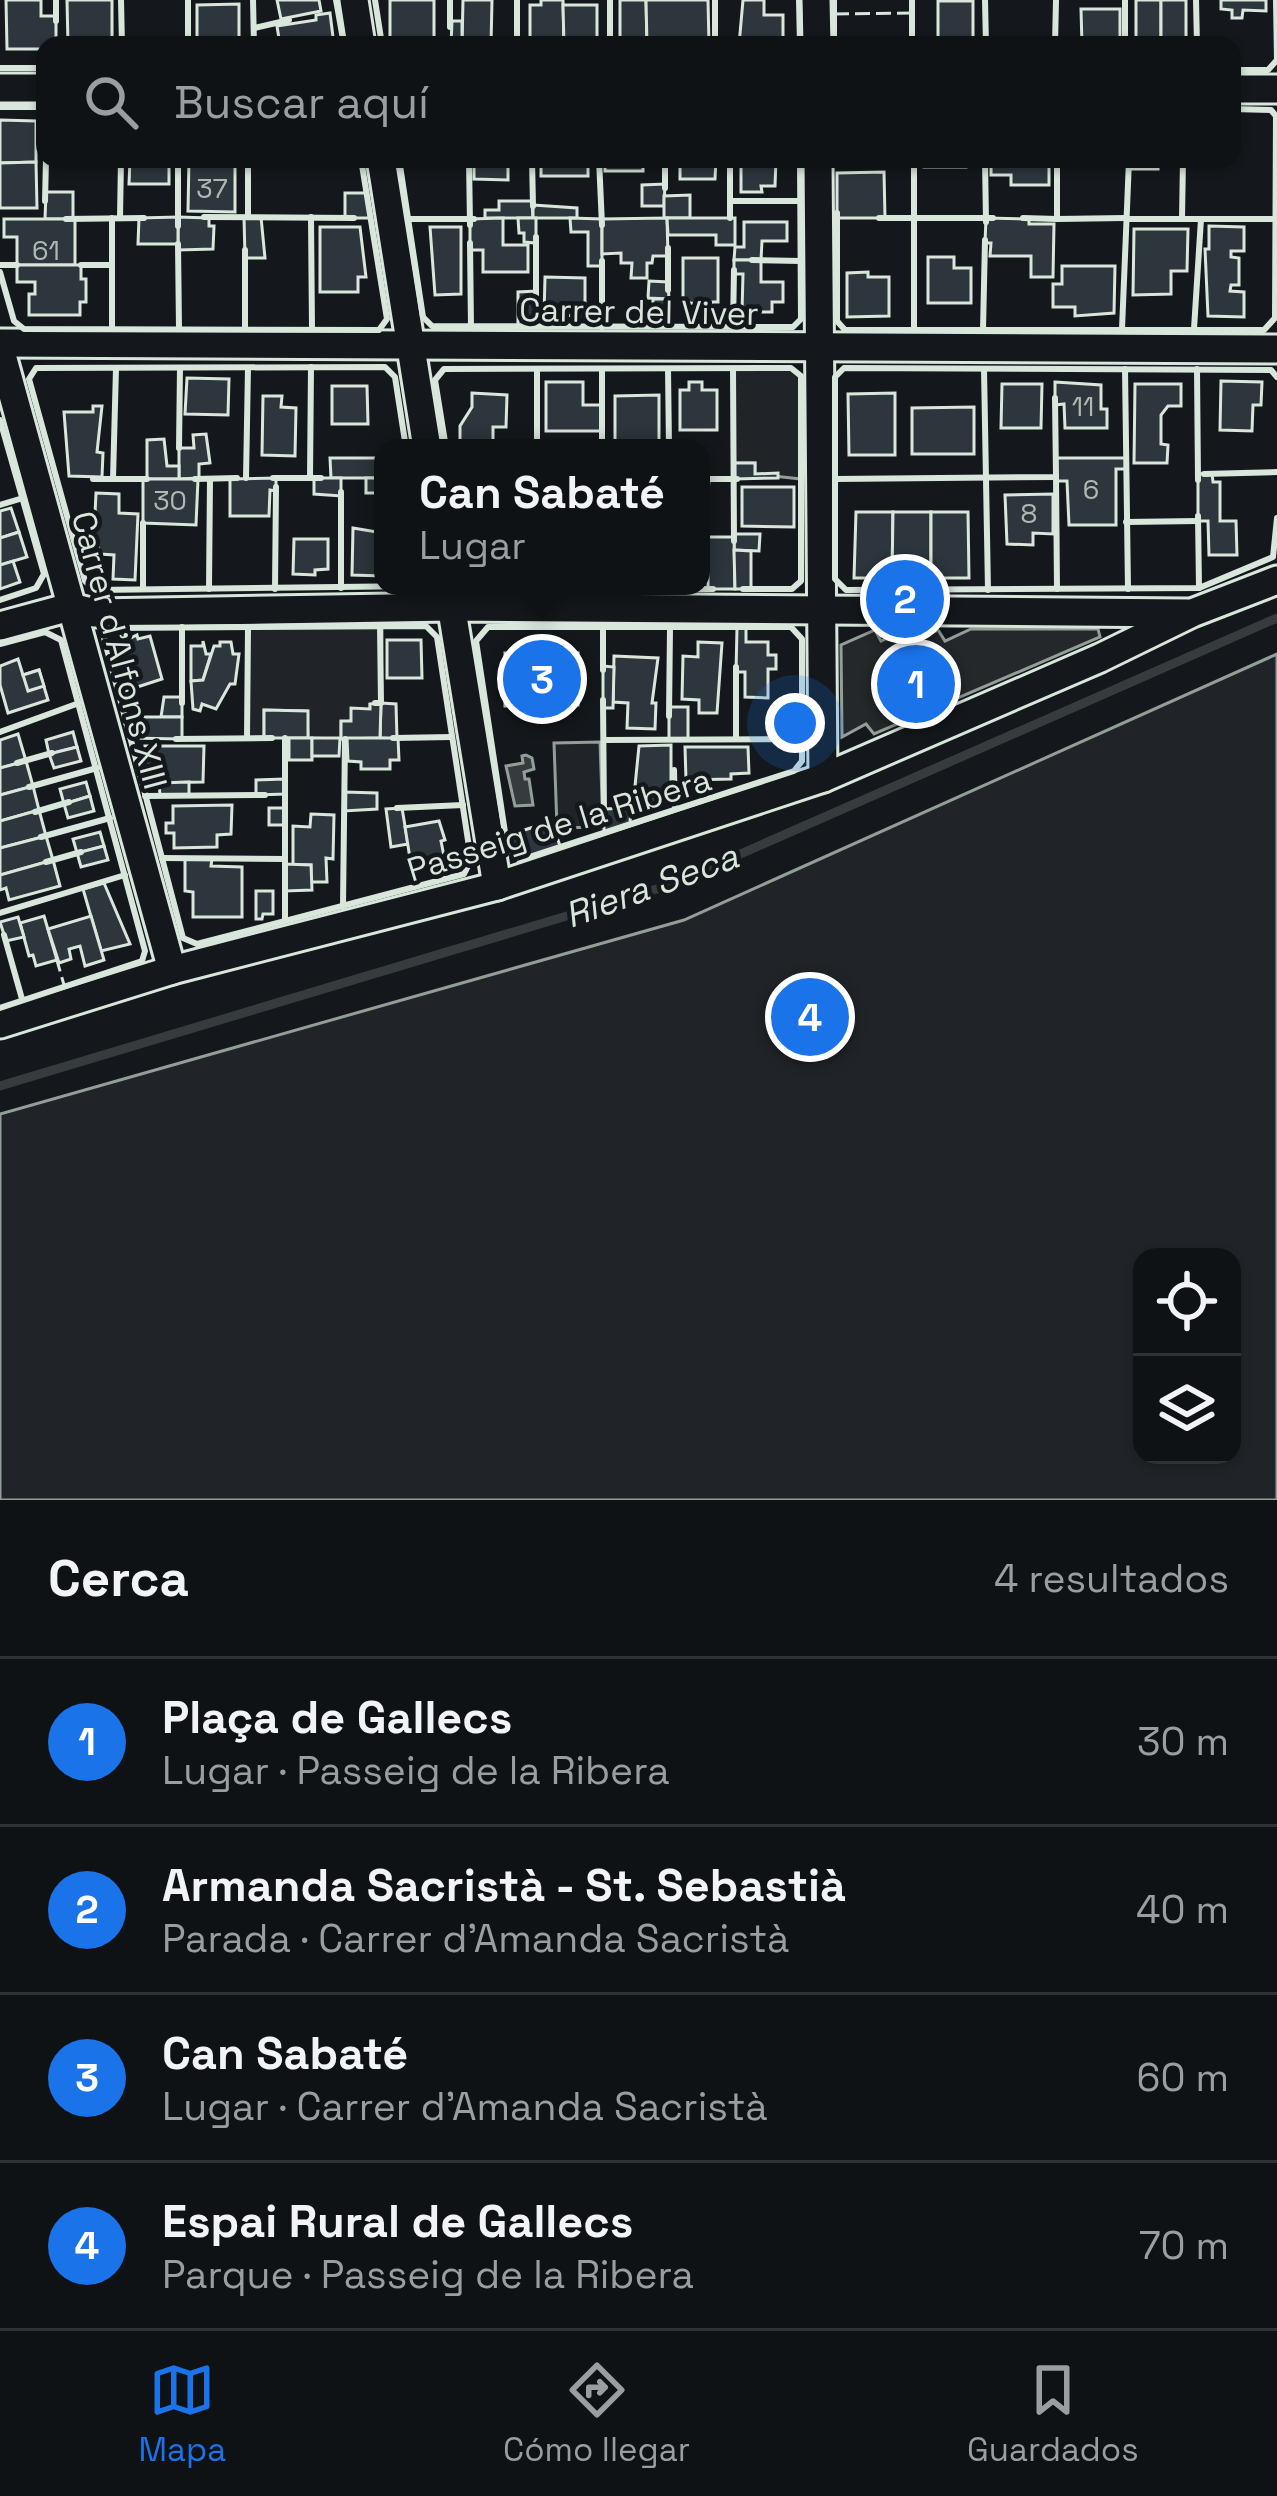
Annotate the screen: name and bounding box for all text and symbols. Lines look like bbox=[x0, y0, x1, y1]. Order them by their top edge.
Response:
search box bbox=[36, 36, 1241, 168]
icon: search bbox=[78, 69, 144, 135]
text: Buscar aquí bbox=[174, 74, 429, 131]
house number: 37 bbox=[196, 171, 228, 206]
house number: 61 bbox=[32, 233, 60, 268]
street label: Carrer del Viver bbox=[519, 289, 759, 335]
house number: 11 bbox=[1072, 389, 1094, 424]
popup bbox=[374, 439, 710, 595]
text: Can Sabaté bbox=[419, 464, 665, 521]
house number: 6 bbox=[1083, 472, 1099, 507]
house number: 30 bbox=[153, 483, 187, 518]
house number: 8 bbox=[1021, 496, 1037, 531]
street label: Carrer d'Alfons XIII bbox=[62, 507, 176, 794]
text: Lugar bbox=[419, 521, 526, 570]
pin: 2 bbox=[866, 554, 944, 644]
pin: 3 bbox=[503, 634, 581, 724]
pin: 1 bbox=[877, 639, 955, 729]
your location bbox=[765, 693, 825, 753]
street label: Passeig de la Ribera bbox=[402, 759, 716, 891]
water label: Riera Seca bbox=[558, 833, 745, 939]
pin: 4 bbox=[771, 972, 849, 1062]
map controls bbox=[1133, 1248, 1241, 1464]
button: locate bbox=[1133, 1248, 1241, 1356]
button: layers bbox=[1133, 1356, 1241, 1464]
text: Cerca bbox=[48, 1546, 189, 1611]
text: 4 resultados bbox=[994, 1554, 1229, 1603]
text: Plaça de Gallecs bbox=[162, 1689, 512, 1746]
text: 1 bbox=[78, 1717, 96, 1766]
text: 30 m bbox=[1137, 1717, 1229, 1766]
text: Lugar · Passeig de la Ribera bbox=[162, 1746, 670, 1795]
text: Armanda Sacristà - St. Sebastià bbox=[162, 1857, 846, 1914]
text: 2 bbox=[75, 1885, 99, 1934]
text: 40 m bbox=[1136, 1885, 1229, 1934]
text: Parada · Carrer d'Amanda Sacristà bbox=[162, 1914, 789, 1963]
text: Can Sabaté bbox=[162, 2025, 408, 2082]
text: 3 bbox=[75, 2053, 99, 2102]
text: 60 m bbox=[1137, 2053, 1229, 2102]
text: Lugar · Carrer d'Amanda Sacristà bbox=[162, 2082, 768, 2131]
text: Espai Rural de Gallecs bbox=[162, 2193, 633, 2250]
text: 4 bbox=[75, 2221, 99, 2270]
text: 70 m bbox=[1139, 2221, 1229, 2270]
text: Parque · Passeig de la Ribera bbox=[162, 2250, 694, 2299]
tab: Mapa bbox=[138, 2357, 226, 2471]
tab: Cómo llegar bbox=[503, 2357, 690, 2471]
tab: Guardados bbox=[967, 2357, 1139, 2471]

